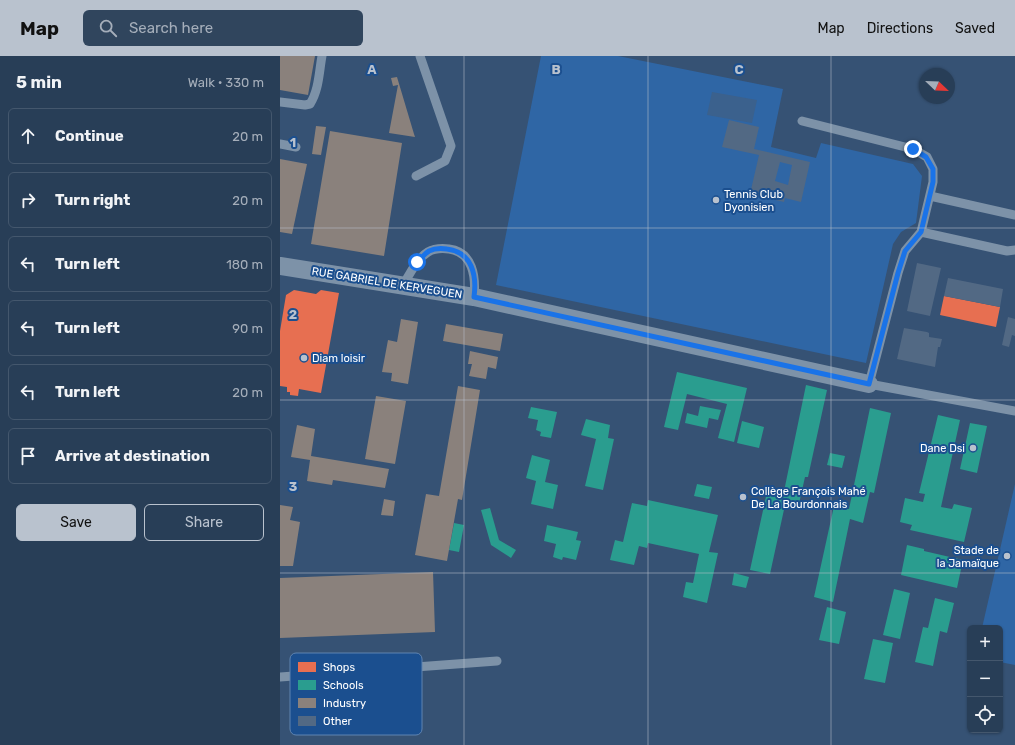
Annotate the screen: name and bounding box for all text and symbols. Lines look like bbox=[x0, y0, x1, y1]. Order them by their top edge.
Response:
search box bbox=[83, 10, 363, 46]
text: Map bbox=[20, 17, 59, 40]
icon: search bbox=[97, 17, 119, 39]
text: Search here bbox=[129, 19, 213, 37]
text: Map bbox=[818, 20, 845, 37]
text: Directions bbox=[867, 20, 933, 37]
text: Saved bbox=[955, 20, 995, 37]
text: A bbox=[367, 62, 377, 77]
text: B bbox=[551, 62, 561, 77]
text: C bbox=[734, 62, 744, 77]
north arrow bbox=[919, 68, 955, 104]
text: 5 min bbox=[16, 72, 62, 92]
text: Walk · 330 m bbox=[188, 75, 264, 90]
icon: ahead bbox=[17, 125, 39, 147]
text: Continue bbox=[55, 127, 124, 145]
text: 20 m bbox=[232, 129, 263, 144]
text: 1 bbox=[290, 135, 296, 150]
route end bbox=[904, 140, 922, 158]
place label: Tennis Club Dyonisien bbox=[724, 188, 783, 214]
icon: right bbox=[17, 189, 39, 211]
text: Turn right bbox=[55, 191, 130, 209]
text: 20 m bbox=[232, 193, 263, 208]
marker: Tennis Club Dyonisien bbox=[711, 195, 721, 205]
icon: left bbox=[17, 253, 39, 275]
route start bbox=[408, 253, 426, 271]
text: Turn left bbox=[55, 255, 120, 273]
text: 180 m bbox=[226, 257, 263, 272]
street label: RUE GABRIEL DE KERVEGUEN bbox=[311, 265, 463, 301]
text: 2 bbox=[289, 307, 297, 322]
icon: left bbox=[17, 317, 39, 339]
text: Turn left bbox=[55, 319, 120, 337]
text: 90 m bbox=[232, 321, 263, 336]
place label: Diam loisir bbox=[312, 352, 366, 365]
marker: Diam loisir bbox=[299, 353, 309, 363]
icon: left bbox=[17, 381, 39, 403]
text: Turn left bbox=[55, 383, 120, 401]
text: 20 m bbox=[232, 385, 263, 400]
place label: Dane Dsi bbox=[920, 442, 965, 455]
marker: Dane Dsi bbox=[968, 443, 978, 453]
icon: arrive bbox=[17, 445, 39, 467]
text: Arrive at destination bbox=[55, 447, 210, 465]
text: 3 bbox=[289, 479, 298, 494]
place label: Collège François Mahé De La Bourdonnais bbox=[751, 485, 866, 511]
marker: Collège François Mahé De La Bourdonnais bbox=[738, 492, 748, 502]
button: Save bbox=[16, 504, 136, 541]
button: Share bbox=[144, 504, 264, 541]
place label: Stade de la Jamaïque bbox=[937, 544, 999, 570]
marker: Stade de la Jamaïque bbox=[1002, 551, 1012, 561]
map controls bbox=[967, 625, 1003, 733]
button: + bbox=[967, 625, 1003, 661]
legend bbox=[290, 653, 422, 735]
text: Shops bbox=[323, 661, 355, 674]
button: − bbox=[967, 661, 1003, 697]
text: Schools bbox=[323, 679, 364, 692]
text: Industry bbox=[323, 697, 366, 710]
button: locate bbox=[967, 697, 1003, 733]
text: Other bbox=[323, 715, 353, 728]

